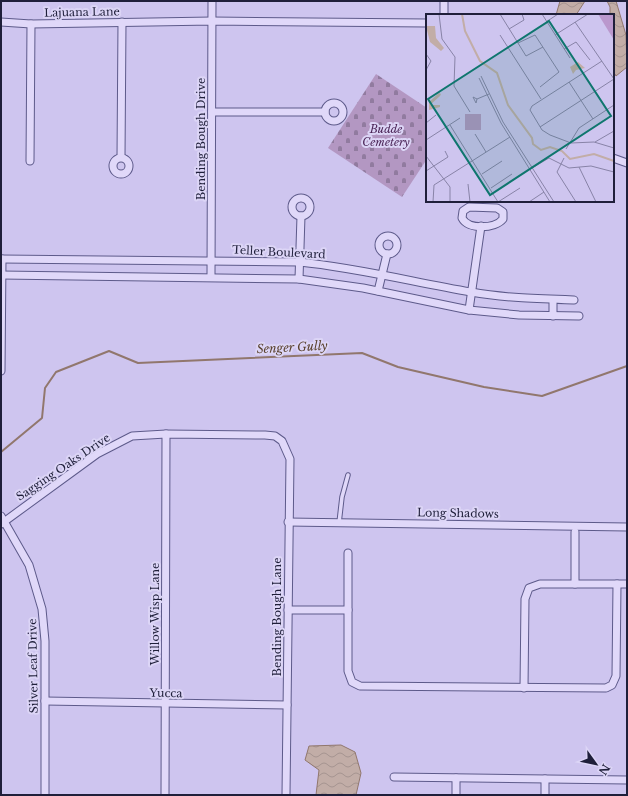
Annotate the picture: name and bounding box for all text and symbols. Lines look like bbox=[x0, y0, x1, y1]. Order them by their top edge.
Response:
street label: Lajuana Lane bbox=[44, 4, 120, 20]
inset map bbox=[426, 14, 614, 202]
street label: Bending Bough Drive bbox=[194, 78, 208, 200]
park label: Budde Cemetery bbox=[362, 122, 410, 149]
street label: Teller Boulevard bbox=[232, 243, 327, 261]
water label: Senger Gully bbox=[256, 338, 329, 356]
street label: Sagging Oaks Drive bbox=[13, 430, 113, 504]
street label: Long Shadows bbox=[417, 505, 499, 521]
street label: Bending Bough Lane bbox=[270, 558, 284, 677]
street label: Willow Wisp Lane bbox=[148, 563, 162, 666]
street label: Silver Leaf Drive bbox=[25, 619, 41, 713]
street label: Yucca bbox=[149, 686, 183, 700]
north arrow bbox=[576, 744, 616, 784]
text: N bbox=[595, 761, 613, 778]

